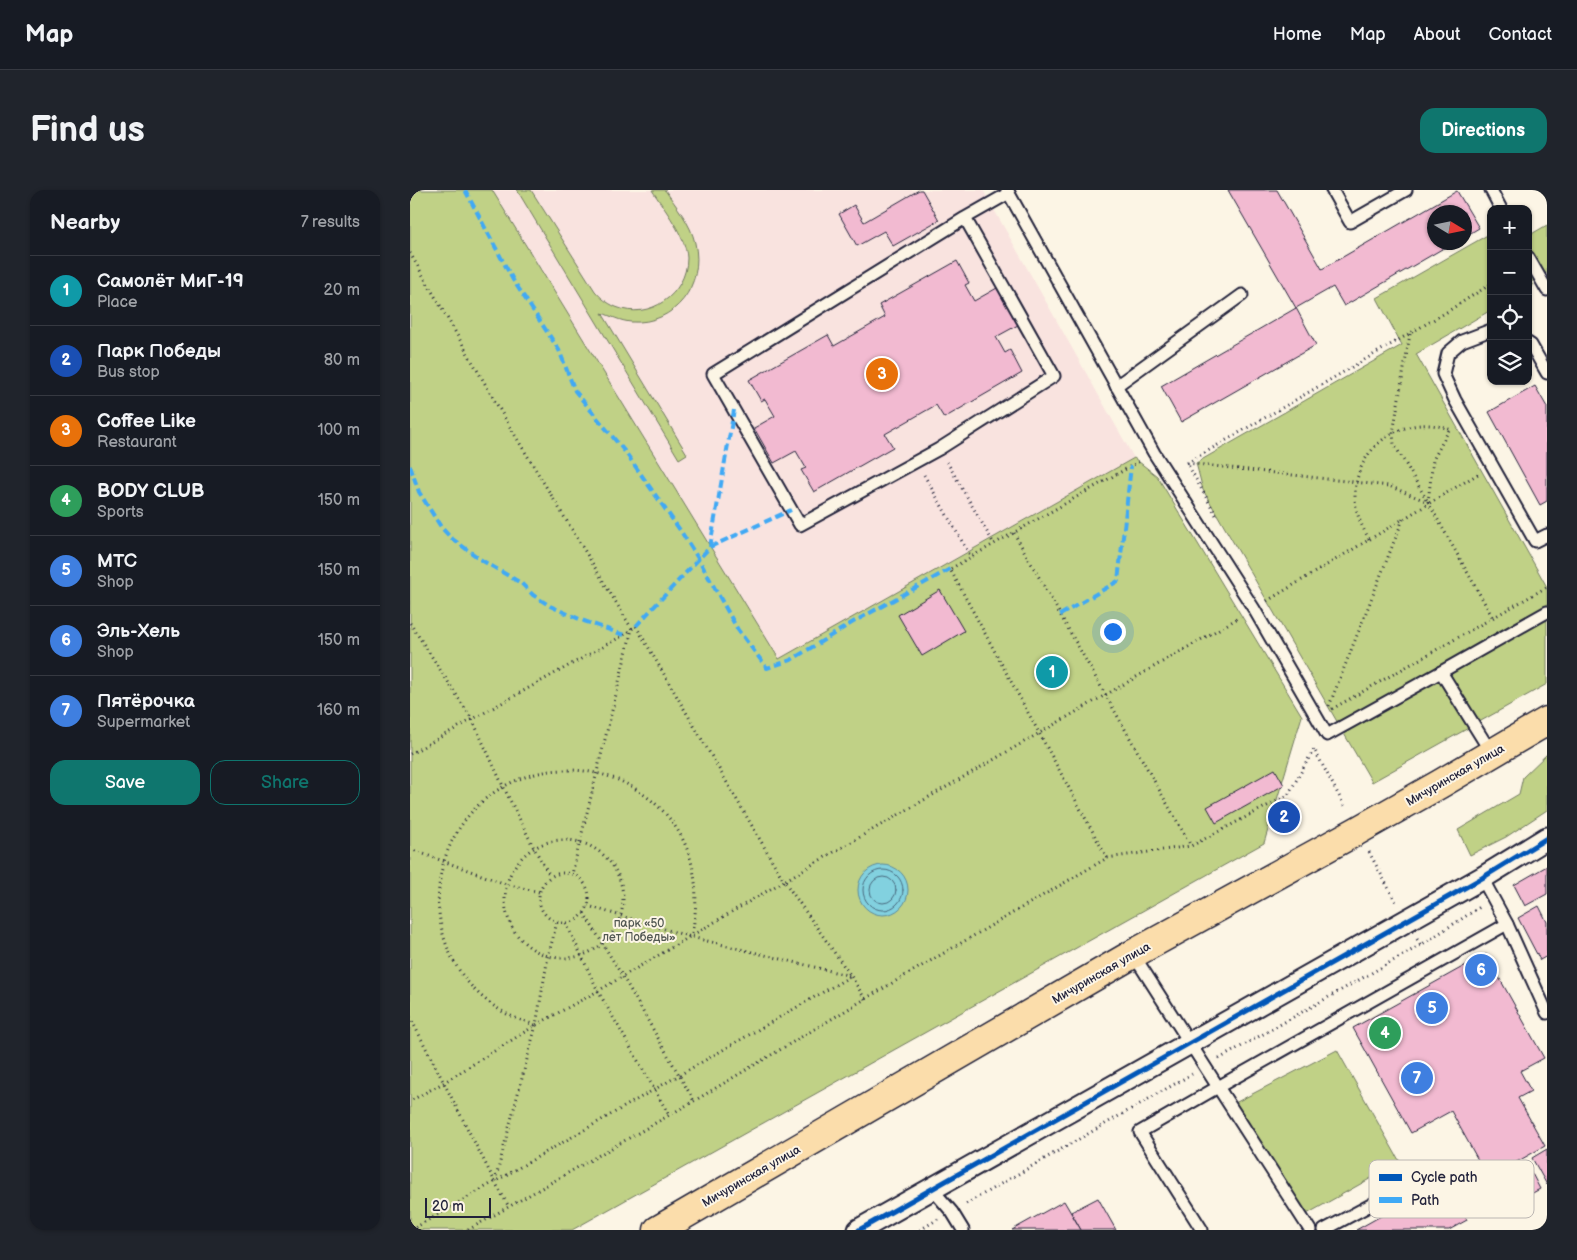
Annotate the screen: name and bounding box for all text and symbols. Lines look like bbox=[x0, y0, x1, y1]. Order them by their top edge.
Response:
text: Map bbox=[25, 20, 73, 49]
text: Home bbox=[1273, 24, 1322, 45]
text: Map bbox=[1350, 24, 1386, 45]
text: About bbox=[1414, 24, 1461, 45]
text: Contact bbox=[1489, 24, 1552, 45]
button: Directions bbox=[1420, 108, 1547, 153]
text: Find us bbox=[30, 109, 145, 152]
north arrow bbox=[1427, 205, 1472, 250]
map controls bbox=[1487, 205, 1532, 385]
button: + bbox=[1487, 205, 1532, 250]
text: Nearby bbox=[50, 210, 120, 235]
text: 7 results bbox=[301, 213, 360, 232]
button: − bbox=[1487, 250, 1532, 295]
text: Самолёт МиГ-19 bbox=[97, 270, 244, 293]
text: 1 bbox=[63, 281, 69, 300]
text: 20 m bbox=[324, 281, 360, 300]
text: Place bbox=[97, 293, 138, 312]
button: locate bbox=[1487, 295, 1532, 340]
text: Парк Победы bbox=[97, 340, 221, 363]
button: layers bbox=[1487, 340, 1532, 385]
text: 2 bbox=[61, 351, 71, 370]
text: 80 m bbox=[324, 351, 360, 370]
pin: 3 bbox=[866, 355, 898, 393]
text: Bus stop bbox=[97, 363, 160, 382]
text: Coffee Like bbox=[97, 410, 196, 433]
text: 3 bbox=[61, 421, 71, 440]
text: 100 m bbox=[317, 421, 360, 440]
text: Restaurant bbox=[97, 433, 177, 452]
text: BODY CLUB bbox=[97, 480, 204, 503]
text: 4 bbox=[61, 491, 71, 510]
text: 150 m bbox=[318, 491, 360, 510]
text: Sports bbox=[97, 503, 144, 522]
text: МТС bbox=[97, 550, 137, 573]
text: 5 bbox=[61, 561, 71, 580]
text: 150 m bbox=[318, 561, 360, 580]
text: Shop bbox=[97, 573, 134, 592]
your location bbox=[1100, 619, 1126, 645]
text: Эль-Хель bbox=[97, 620, 180, 643]
text: 6 bbox=[61, 631, 71, 650]
text: 150 m bbox=[318, 631, 360, 650]
text: Shop bbox=[97, 643, 134, 662]
pin: 1 bbox=[1036, 653, 1068, 691]
text: Пятёрочка bbox=[97, 690, 195, 713]
text: 7 bbox=[62, 701, 70, 720]
text: 160 m bbox=[317, 701, 360, 720]
text: Supermarket bbox=[97, 713, 190, 732]
street label: Мичуринская улица bbox=[1403, 741, 1507, 810]
button: Save bbox=[50, 760, 200, 805]
button: Share bbox=[210, 760, 360, 805]
pin: 2 bbox=[1268, 798, 1300, 836]
park label: парк «50 лет Победы» bbox=[602, 916, 676, 945]
street label: Мичуринская улица bbox=[1049, 939, 1153, 1008]
pin: 6 bbox=[1465, 951, 1497, 989]
pin: 5 bbox=[1416, 989, 1448, 1027]
pin: 4 bbox=[1369, 1014, 1401, 1052]
pin: 7 bbox=[1401, 1059, 1433, 1097]
street label: Мичуринская улица bbox=[699, 1142, 803, 1211]
legend bbox=[1369, 1160, 1534, 1218]
text: Cycle path bbox=[1411, 1169, 1478, 1186]
text: Path bbox=[1411, 1192, 1439, 1209]
scale bar bbox=[425, 1195, 491, 1218]
text: 20 m bbox=[432, 1198, 464, 1215]

